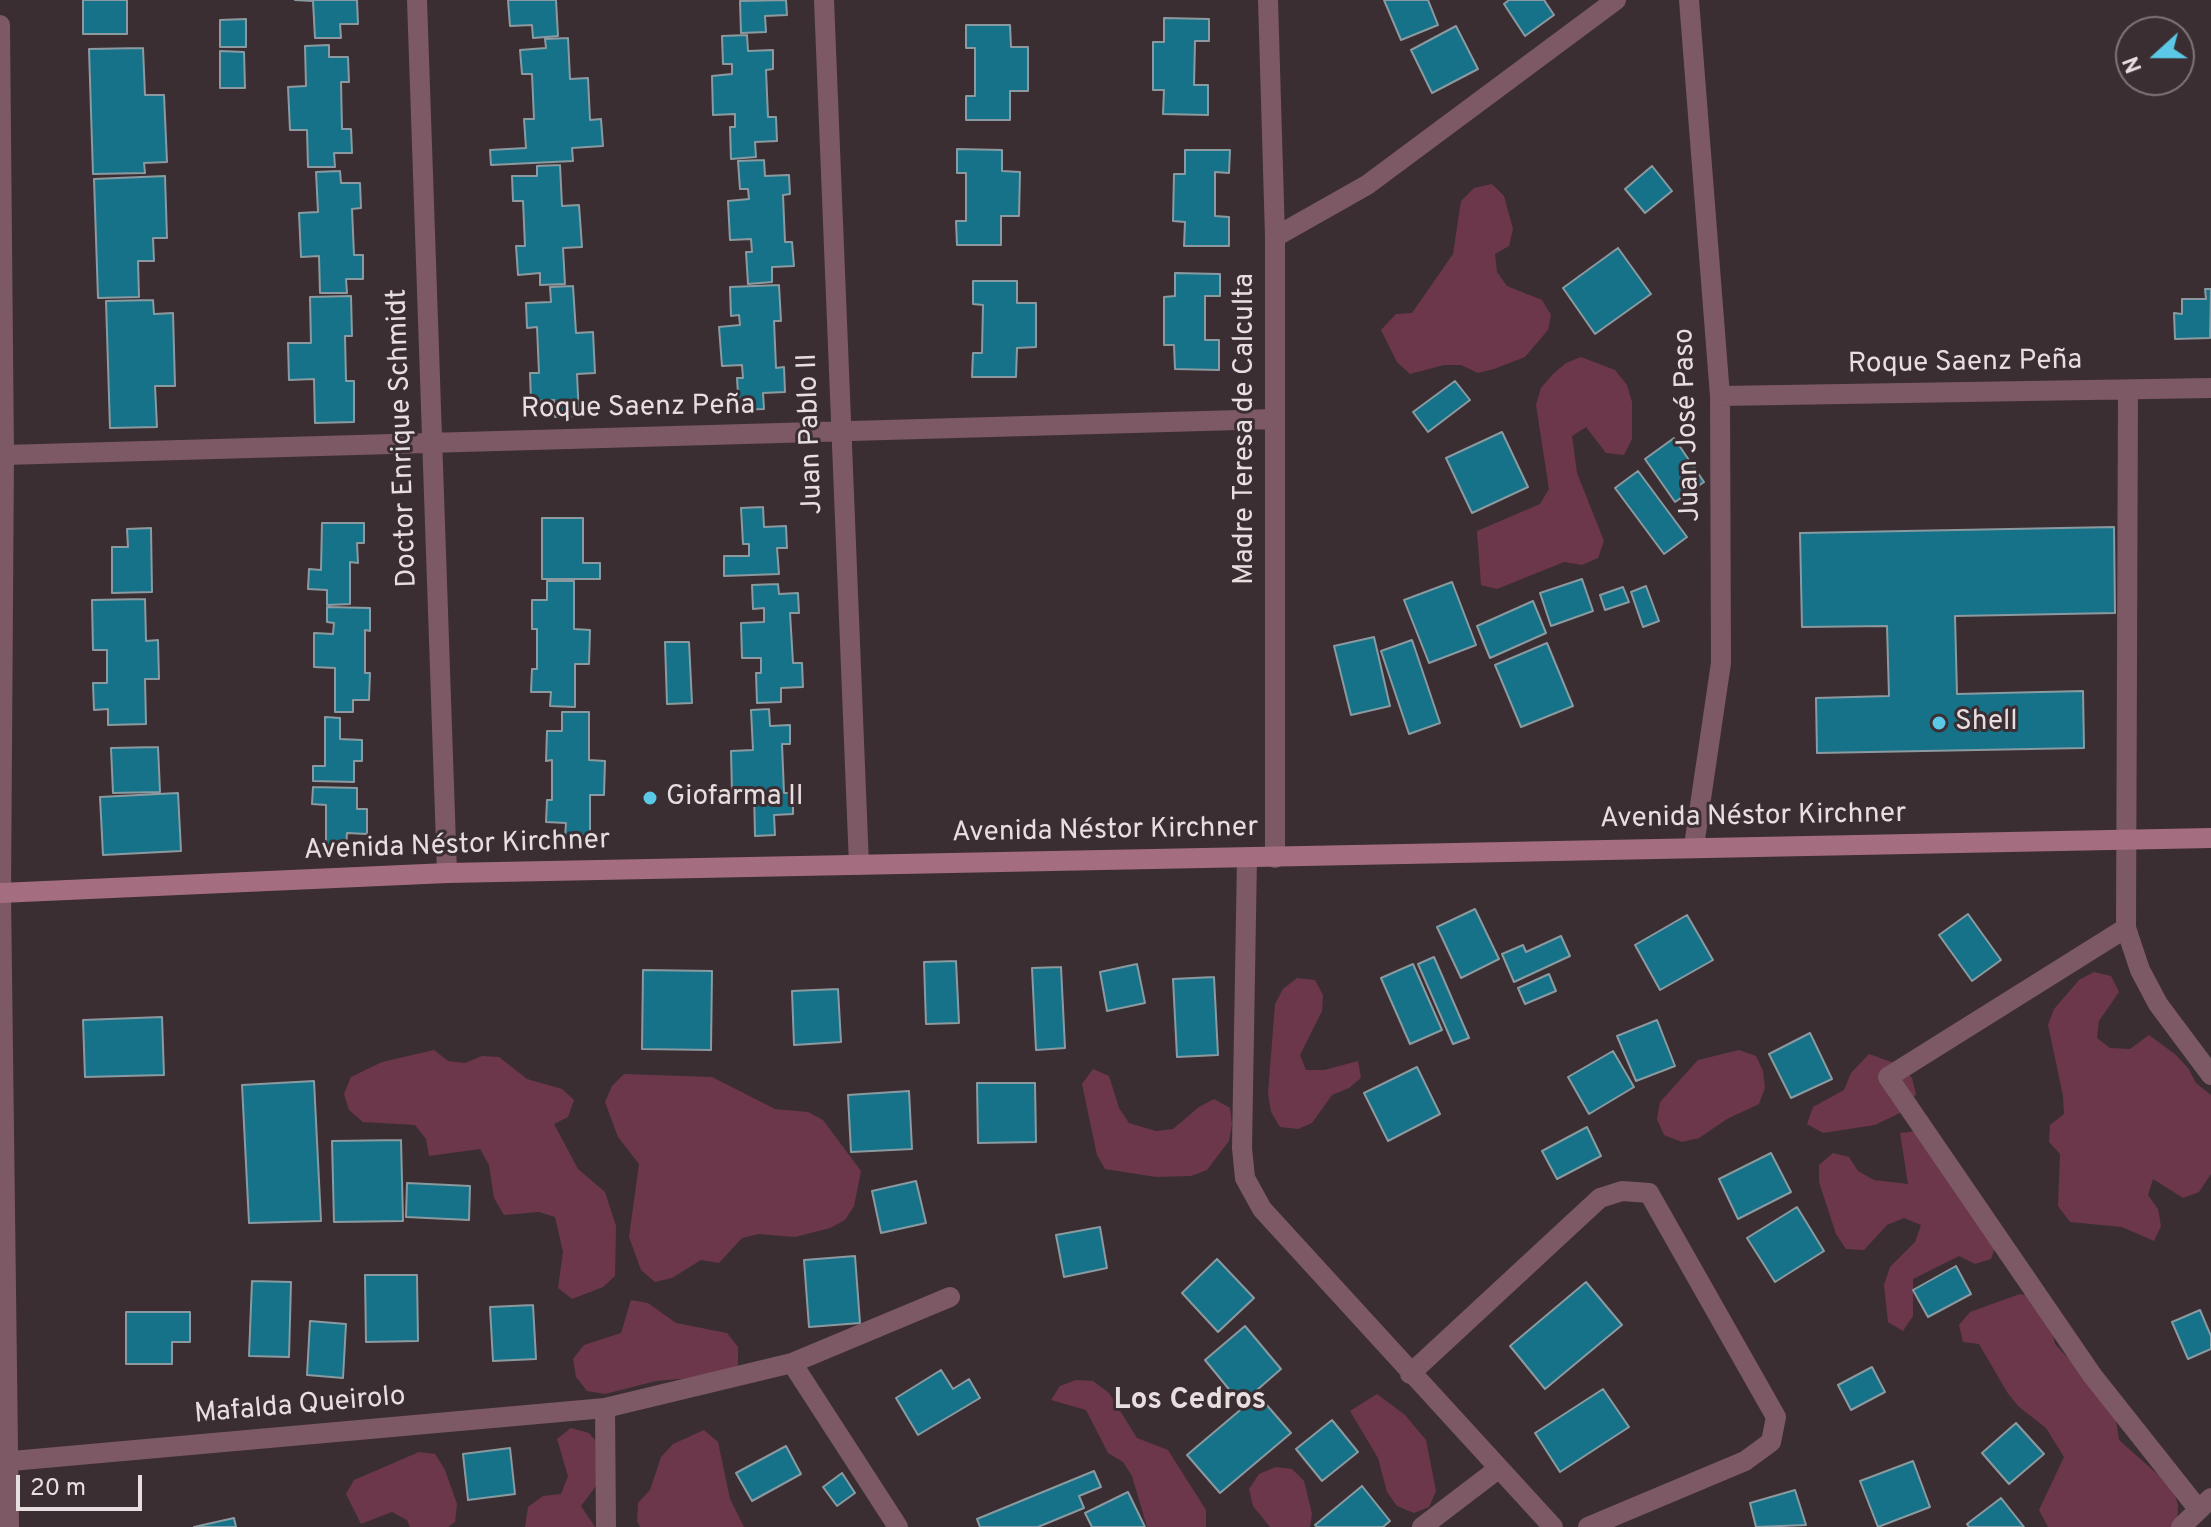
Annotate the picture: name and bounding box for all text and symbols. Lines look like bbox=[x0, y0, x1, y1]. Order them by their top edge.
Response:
north arrow bbox=[2115, 16, 2195, 96]
text: N bbox=[2119, 52, 2149, 76]
street label: Madre Teresa de Calculta bbox=[1229, 273, 1263, 585]
street label: Doctor Enrique Schmidt bbox=[382, 288, 426, 588]
street label: Juan José Paso bbox=[1669, 327, 1709, 523]
street label: Roque Saenz Peña bbox=[1848, 345, 2082, 383]
street label: Juan Pablo II bbox=[792, 353, 832, 515]
street label: Roque Saenz Peña bbox=[521, 390, 755, 428]
place label: Shell bbox=[1955, 706, 2018, 740]
marker: Shell bbox=[1930, 714, 1948, 732]
place label: Giofarma II bbox=[666, 781, 804, 815]
marker: Giofarma II bbox=[641, 789, 659, 807]
street label: Avenida Néstor Kirchner bbox=[1600, 799, 1906, 837]
street label: Avenida Néstor Kirchner bbox=[952, 813, 1258, 851]
street label: Avenida Néstor Kirchner bbox=[303, 825, 611, 869]
street label: Mafalda Queirolo bbox=[193, 1381, 407, 1433]
district label: Los Cedros bbox=[1114, 1384, 1266, 1420]
scale bar bbox=[20, 1459, 146, 1509]
text: 20 m bbox=[30, 1474, 86, 1504]

